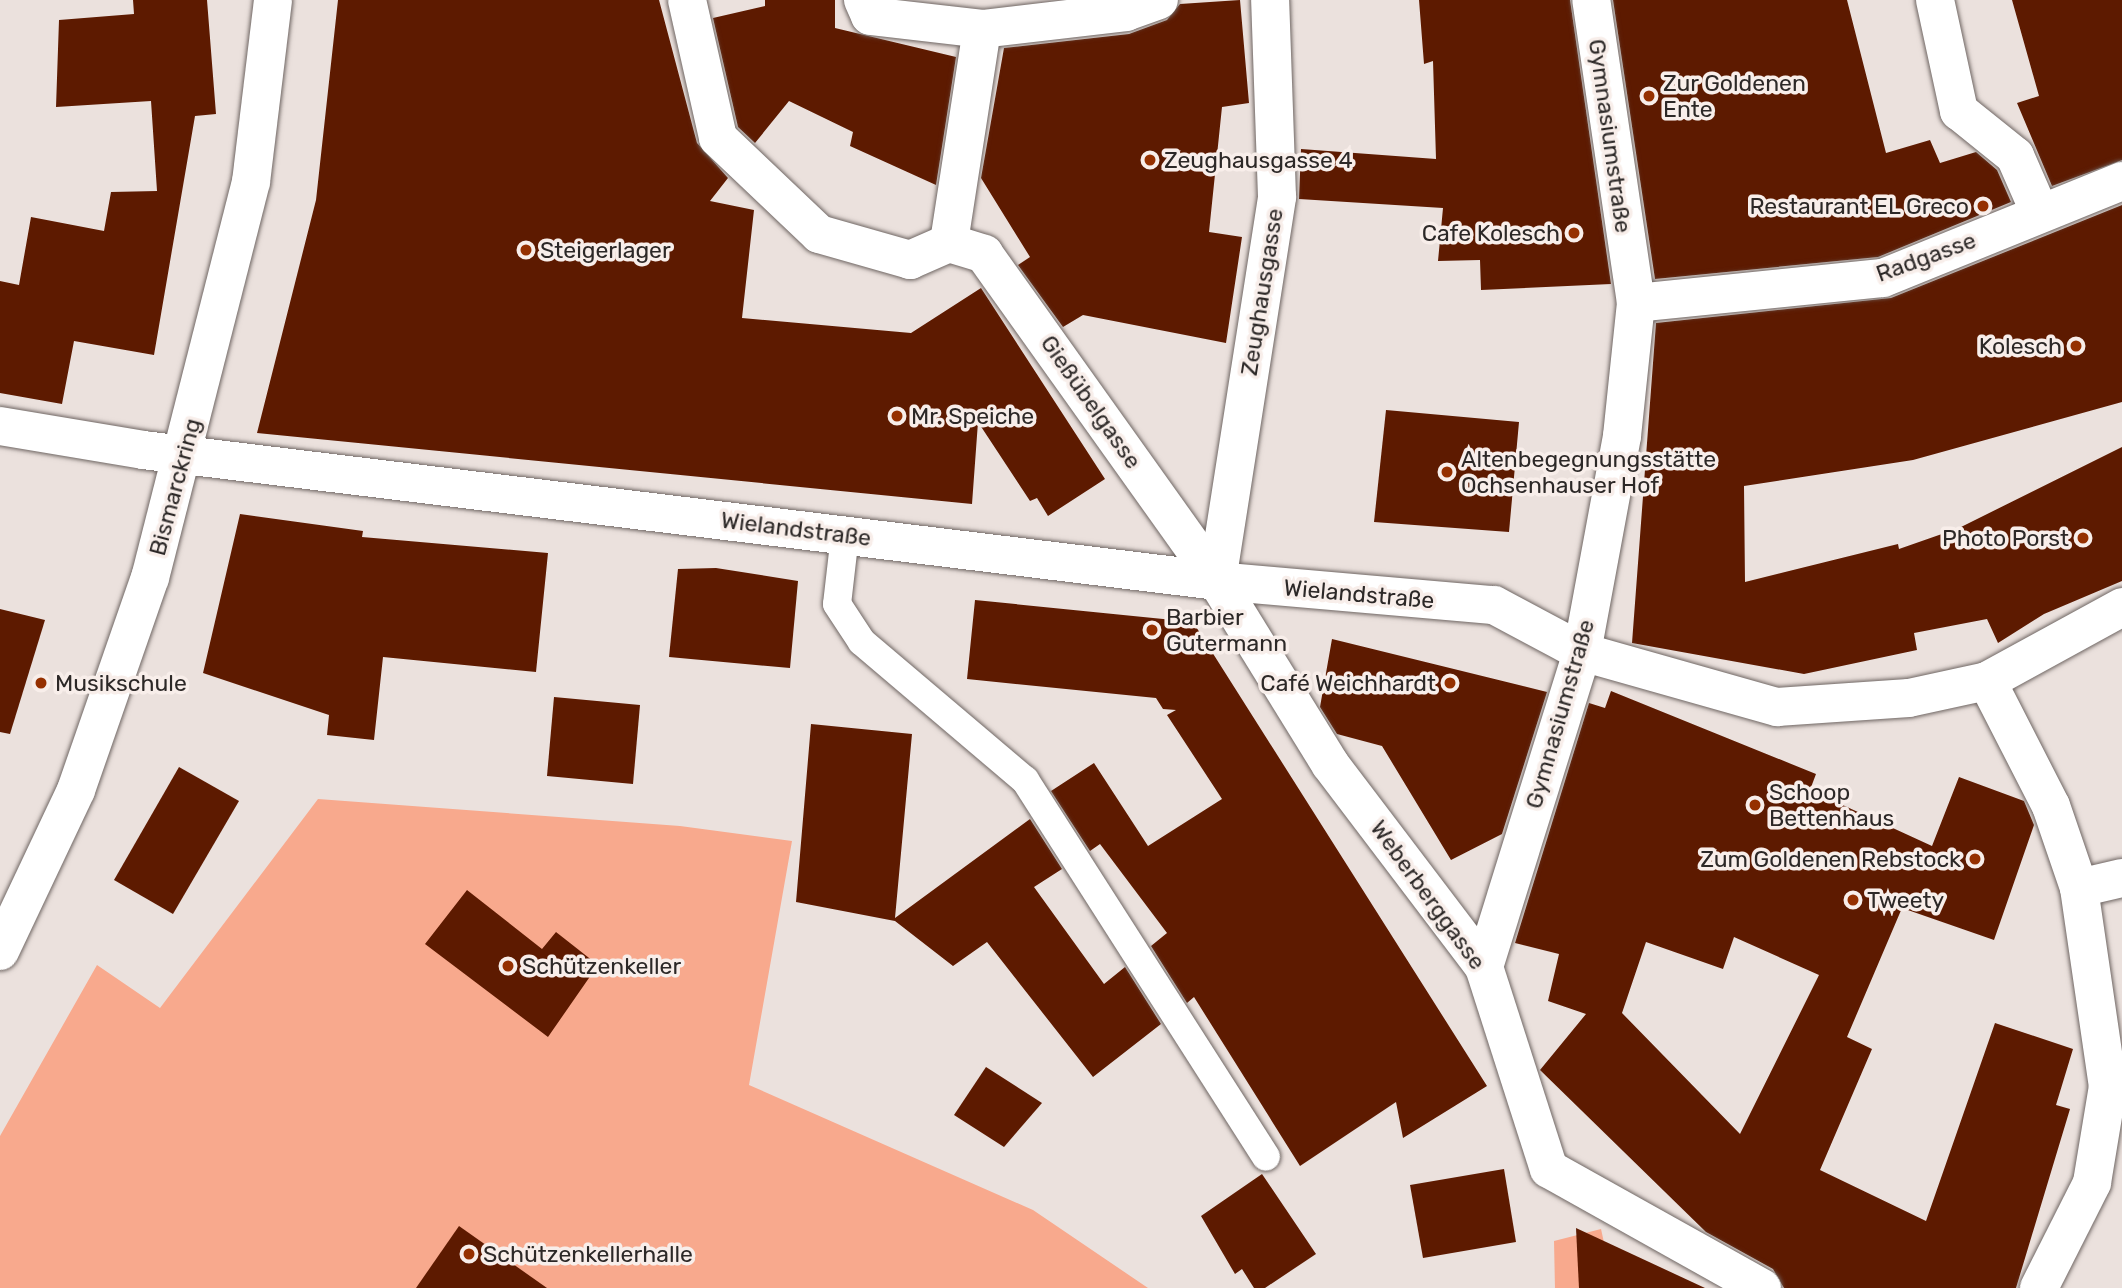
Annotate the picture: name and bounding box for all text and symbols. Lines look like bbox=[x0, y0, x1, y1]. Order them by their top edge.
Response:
street label: Gymnasiumstraße bbox=[1583, 37, 1637, 235]
place label: Zur Goldenen Ente bbox=[1663, 69, 1806, 123]
marker: Zur Goldenen Ente bbox=[1641, 88, 1657, 104]
place label: Zeughausgasse 4 bbox=[1164, 146, 1353, 174]
marker: Zeughausgasse 4 bbox=[1142, 152, 1158, 168]
place label: Restaurant EL Greco bbox=[1749, 192, 1969, 220]
marker: Restaurant EL Greco bbox=[1975, 198, 1991, 214]
street label: Zeughausgasse bbox=[1235, 206, 1289, 378]
place label: Cafe Kolesch bbox=[1422, 219, 1560, 247]
marker: Cafe Kolesch bbox=[1566, 225, 1582, 241]
street label: Radgasse bbox=[1872, 226, 1980, 288]
place label: Steigerlager bbox=[540, 236, 671, 264]
marker: Steigerlager bbox=[518, 242, 534, 258]
street label: Gießübelgasse bbox=[1035, 330, 1147, 474]
place label: Kolesch bbox=[1979, 332, 2062, 360]
marker: Kolesch bbox=[2068, 338, 2084, 354]
place label: Mr. Speiche bbox=[911, 402, 1034, 430]
marker: Mr. Speiche bbox=[889, 408, 905, 424]
street label: Bismarckring bbox=[143, 415, 207, 559]
place label: Altenbegegnungsstätte Ochsenhauser Hof bbox=[1461, 445, 1716, 499]
marker: Altenbegegnungsstätte Ochsenhauser Hof bbox=[1439, 464, 1455, 480]
street label: Wielandstraße bbox=[719, 506, 873, 552]
place label: Photo Porst bbox=[1942, 524, 2069, 552]
marker: Photo Porst bbox=[2075, 530, 2091, 546]
street label: Wielandstraße bbox=[1283, 574, 1435, 614]
place label: Barbier Gutermann bbox=[1166, 603, 1287, 657]
street label: Gymnasiumstraße bbox=[1520, 616, 1600, 812]
marker: Barbier Gutermann bbox=[1144, 622, 1160, 638]
place label: Musikschule bbox=[55, 669, 187, 697]
place label: Café Weichhardt bbox=[1260, 669, 1436, 697]
marker: Musikschule bbox=[33, 675, 49, 691]
marker: Café Weichhardt bbox=[1442, 675, 1458, 691]
place label: Schoop Bettenhaus bbox=[1769, 778, 1894, 832]
marker: Schoop Bettenhaus bbox=[1747, 797, 1763, 813]
street label: Weberberggasse bbox=[1365, 815, 1491, 975]
place label: Zum Goldenen Rebstock bbox=[1700, 845, 1961, 873]
marker: Zum Goldenen Rebstock bbox=[1967, 851, 1983, 867]
place label: Tweety bbox=[1867, 886, 1944, 914]
marker: Tweety bbox=[1845, 892, 1861, 908]
place label: Schützenkeller bbox=[522, 952, 681, 980]
marker: Schützenkeller bbox=[500, 958, 516, 974]
place label: Schützenkellerhalle bbox=[483, 1240, 693, 1268]
marker: Schützenkellerhalle bbox=[461, 1246, 477, 1262]

